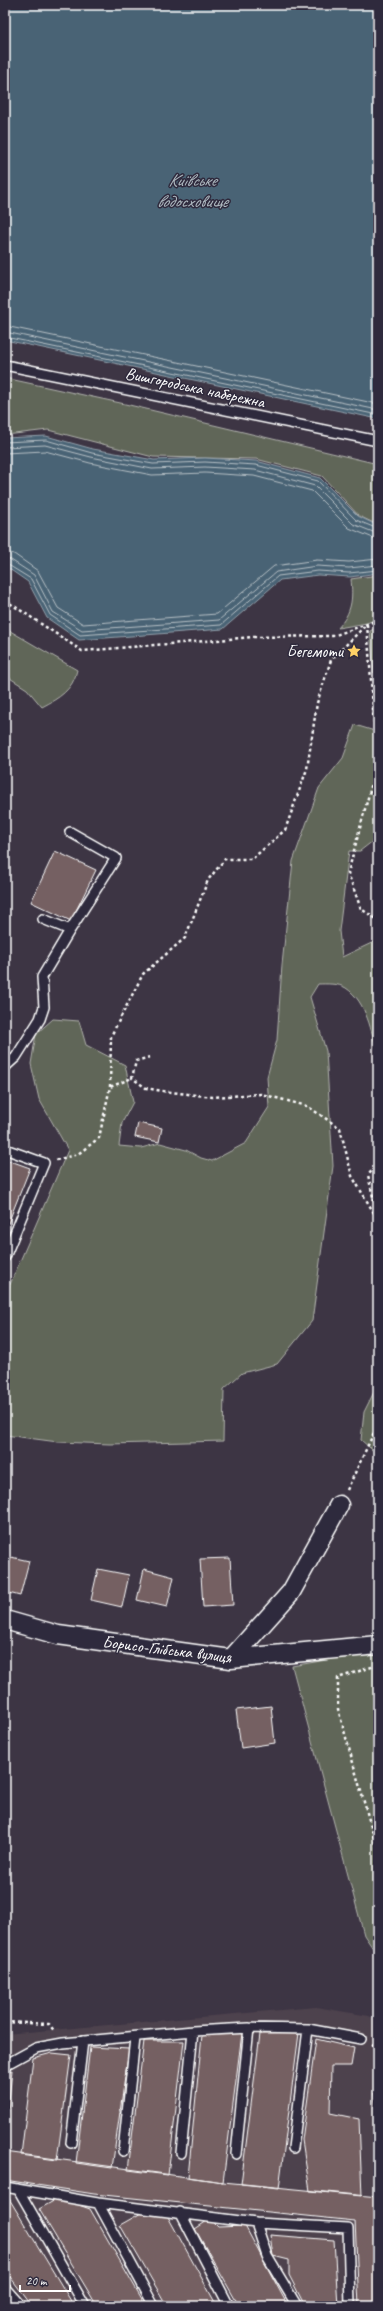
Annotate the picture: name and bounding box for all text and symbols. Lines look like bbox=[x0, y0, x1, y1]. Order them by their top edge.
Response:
water label: Київське водосховище bbox=[157, 169, 230, 212]
street label: Вишгородська набережна bbox=[123, 362, 268, 413]
place label: Бегемоти bbox=[287, 641, 345, 662]
place icon: Бегемоти bbox=[346, 643, 362, 659]
street label: Борисо-Глібська вулиця bbox=[101, 1631, 233, 1668]
scale bar bbox=[20, 2267, 70, 2293]
text: 20 m bbox=[26, 2273, 48, 2289]

